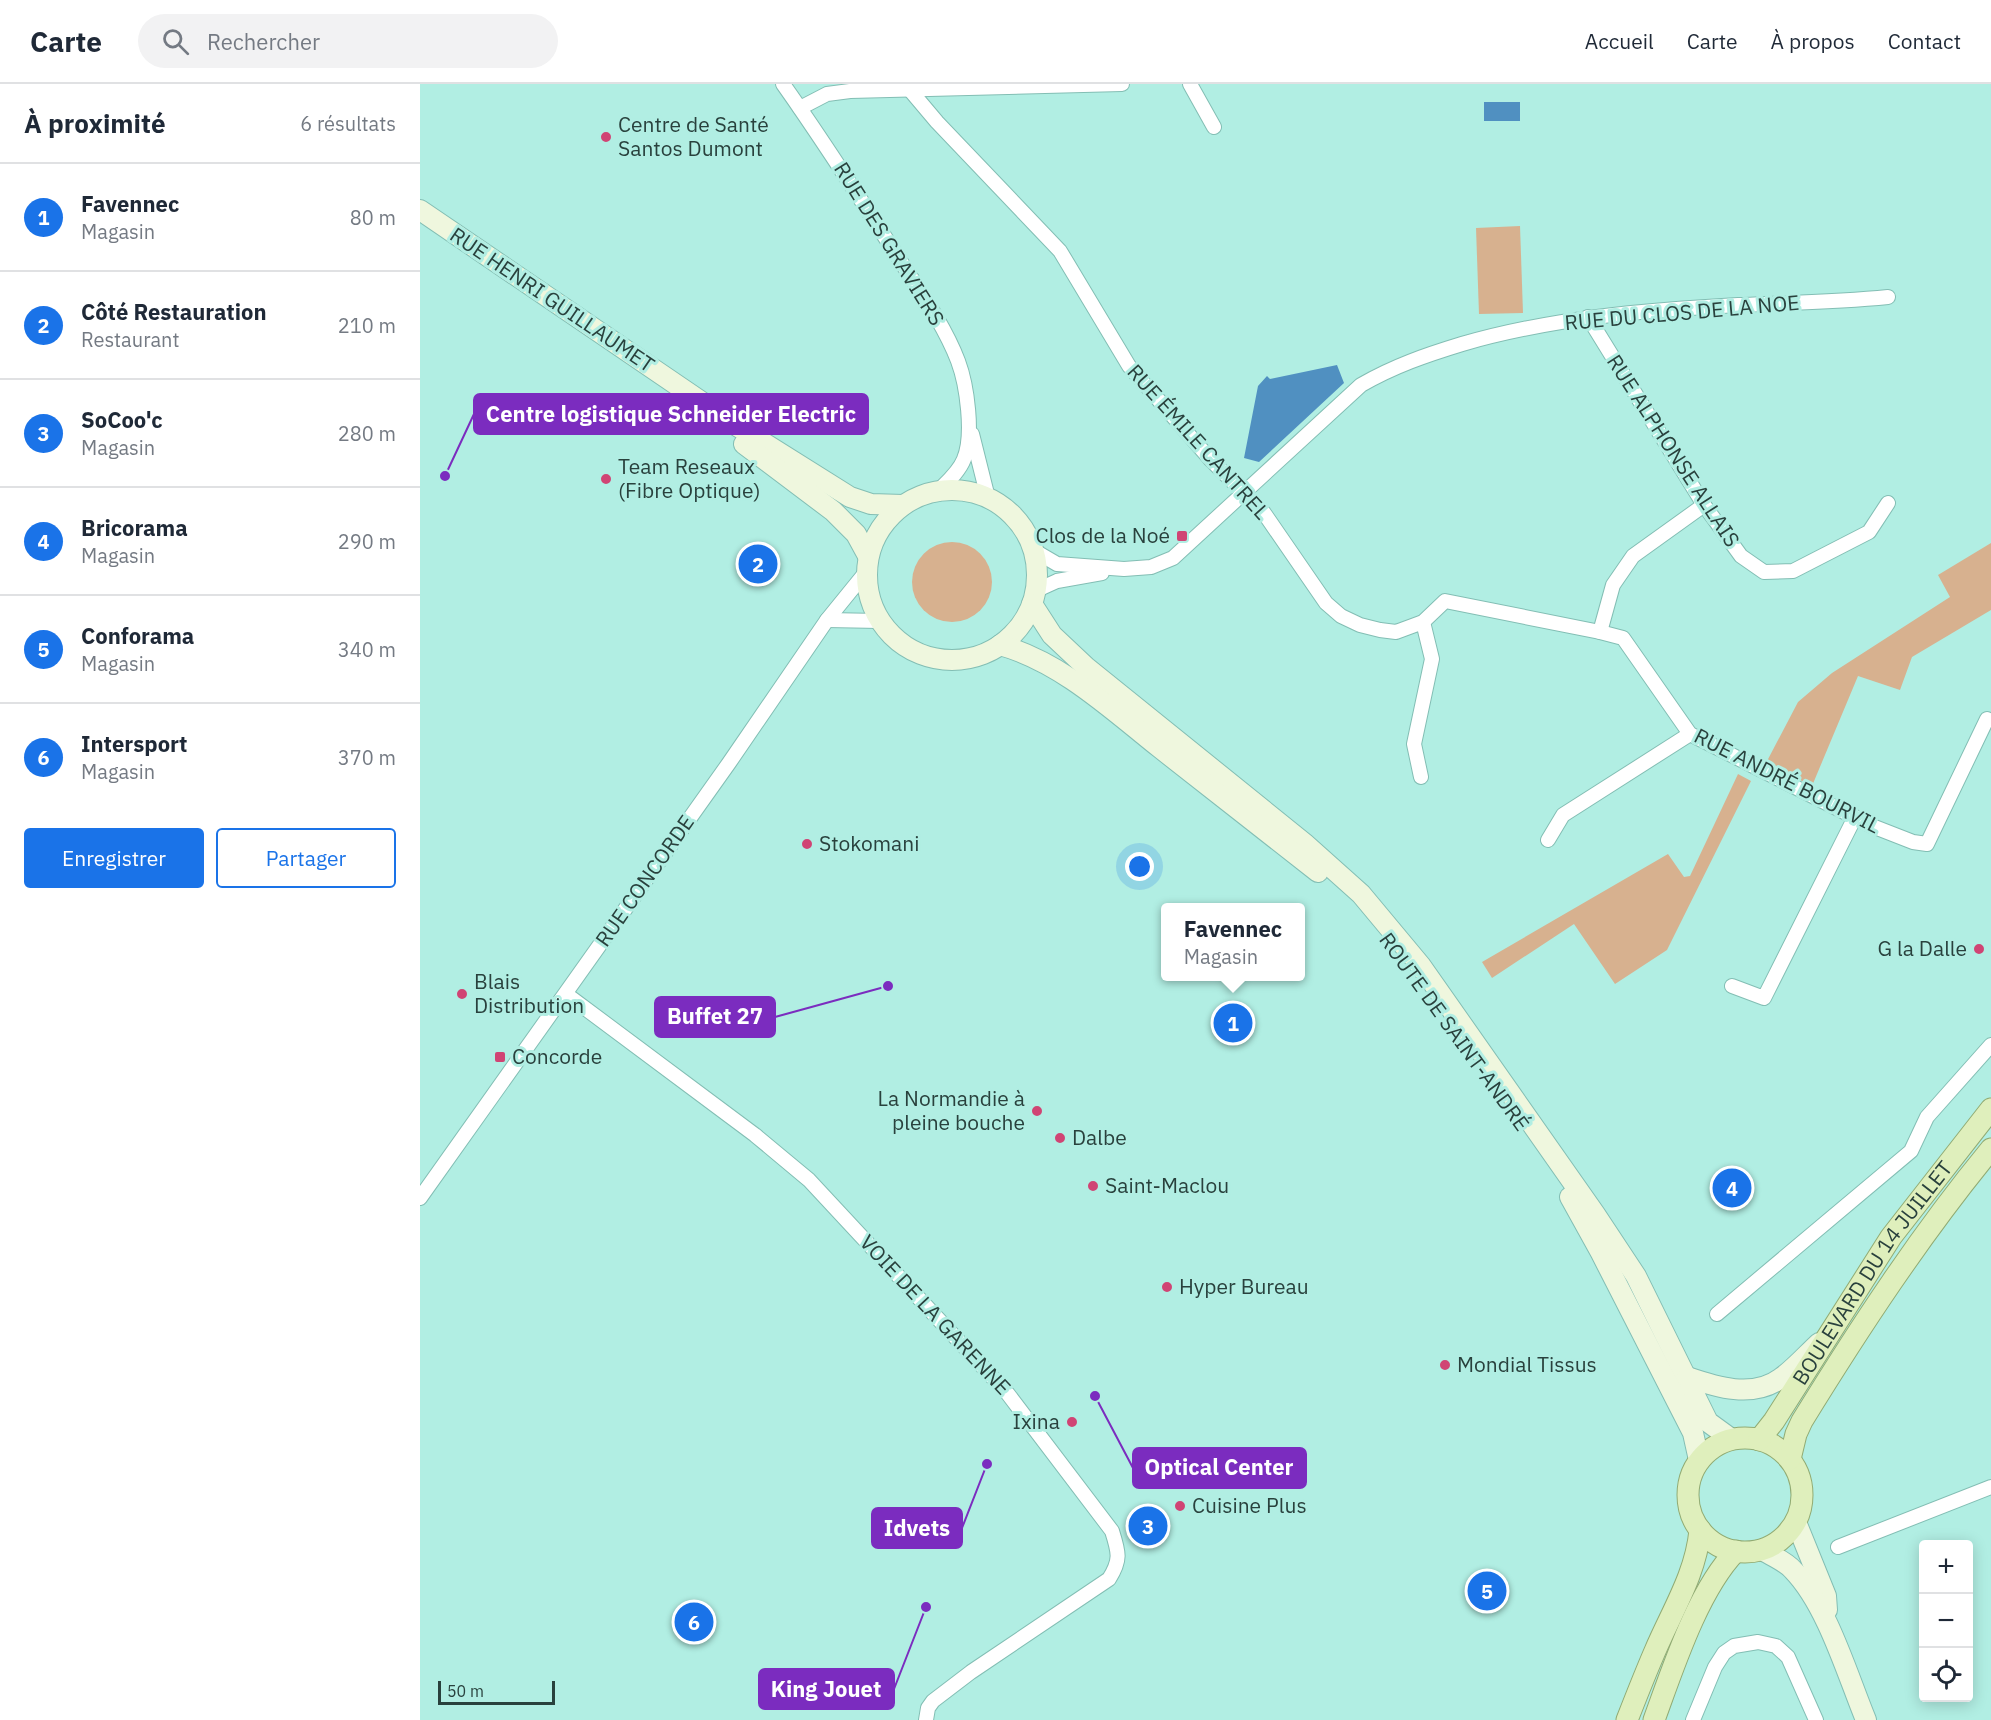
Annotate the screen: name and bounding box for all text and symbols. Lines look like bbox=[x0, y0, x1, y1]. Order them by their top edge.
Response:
search box bbox=[138, 14, 558, 68]
text: Carte bbox=[30, 23, 102, 60]
icon: search bbox=[159, 25, 192, 58]
text: Rechercher bbox=[207, 27, 320, 56]
text: Accueil bbox=[1585, 27, 1654, 55]
text: Carte bbox=[1687, 27, 1738, 55]
text: À propos bbox=[1771, 27, 1855, 55]
text: Contact bbox=[1888, 27, 1961, 55]
text: À proximité bbox=[24, 106, 166, 140]
text: 6 résultats bbox=[300, 110, 396, 137]
place label: Centre de Santé Santos Dumont bbox=[618, 110, 769, 162]
marker: Centre de Santé Santos Dumont bbox=[599, 130, 613, 144]
street label: RUE DES GRAVIERS bbox=[828, 156, 951, 331]
text: Favennec bbox=[81, 189, 179, 218]
text: 1 bbox=[38, 204, 50, 231]
text: 80 m bbox=[350, 204, 396, 231]
text: Magasin bbox=[81, 218, 155, 245]
street label: RUE HENRI GUILLAUMET bbox=[445, 220, 660, 378]
street label: RUE DU CLOS DE LA NOE bbox=[1563, 288, 1800, 336]
text: Côté Restauration bbox=[81, 297, 267, 326]
text: 2 bbox=[38, 312, 50, 339]
text: 210 m bbox=[338, 312, 396, 339]
text: Restaurant bbox=[81, 326, 179, 353]
street label: RUE ALPHONSE ALLAIS bbox=[1601, 349, 1747, 552]
street label: RUE ÉMILE CANTREL bbox=[1122, 358, 1276, 525]
callout: Centre logistique Schneider Electric bbox=[474, 394, 868, 434]
text: Centre logistique Schneider Electric bbox=[486, 399, 856, 428]
text: SoCoo'c bbox=[81, 405, 163, 434]
text: 3 bbox=[38, 420, 50, 447]
text: 280 m bbox=[338, 420, 396, 447]
text: Magasin bbox=[81, 434, 155, 461]
place label: Team Reseaux (Fibre Optique) bbox=[618, 452, 761, 504]
marker: Team Reseaux (Fibre Optique) bbox=[599, 472, 613, 486]
text: Bricorama bbox=[81, 513, 188, 542]
place label: Clos de la Noé bbox=[1036, 521, 1170, 549]
text: 4 bbox=[38, 528, 50, 555]
text: 290 m bbox=[338, 528, 396, 555]
marker: Clos de la Noé bbox=[1175, 529, 1189, 543]
text: Magasin bbox=[81, 542, 155, 569]
pin: 2 bbox=[738, 542, 778, 586]
text: Conforama bbox=[81, 621, 194, 650]
text: 5 bbox=[38, 636, 50, 663]
text: 340 m bbox=[338, 636, 396, 663]
text: Magasin bbox=[81, 650, 155, 677]
street label: RUE ANDRÉ BOURVIL bbox=[1690, 721, 1885, 839]
text: Intersport bbox=[81, 729, 187, 758]
text: 6 bbox=[38, 744, 50, 771]
text: 370 m bbox=[338, 744, 396, 771]
text: Magasin bbox=[81, 758, 155, 785]
street label: RUE CONCORDE bbox=[588, 809, 700, 952]
button: Enregistrer bbox=[24, 828, 204, 888]
button: Partager bbox=[216, 828, 396, 888]
place label: Stokomani bbox=[819, 829, 919, 857]
marker: Stokomani bbox=[800, 837, 814, 851]
your location bbox=[1125, 852, 1154, 881]
popup bbox=[1161, 903, 1305, 981]
text: Favennec bbox=[1184, 914, 1282, 943]
street label: ROUTE DE SAINT-ANDRÉ bbox=[1373, 927, 1536, 1136]
place label: G la Dalle bbox=[1877, 934, 1967, 962]
marker: G la Dalle bbox=[1972, 942, 1986, 956]
text: Magasin bbox=[1184, 943, 1258, 970]
place label: Blais Distribution bbox=[474, 967, 584, 1019]
marker: Blais Distribution bbox=[455, 987, 469, 1001]
callout: Buffet 27 bbox=[655, 997, 775, 1037]
pin: 1 bbox=[1214, 1000, 1252, 1046]
text: Buffet 27 bbox=[667, 1001, 763, 1030]
place label: Concorde bbox=[512, 1042, 602, 1070]
marker: Concorde bbox=[493, 1050, 507, 1064]
place label: La Normandie à pleine bouche bbox=[877, 1084, 1025, 1136]
marker: La Normandie à pleine bouche bbox=[1030, 1104, 1044, 1118]
place label: Dalbe bbox=[1072, 1123, 1127, 1151]
marker: Dalbe bbox=[1053, 1131, 1067, 1145]
street label: BOULEVARD DU 14 JUILLET bbox=[1785, 1155, 1958, 1390]
pin: 4 bbox=[1712, 1166, 1752, 1210]
place label: Saint-Maclou bbox=[1105, 1171, 1229, 1199]
marker: Saint-Maclou bbox=[1086, 1179, 1100, 1193]
street label: VOIE DE LA GARENNE bbox=[854, 1228, 1017, 1400]
place label: Hyper Bureau bbox=[1179, 1272, 1309, 1300]
marker: Hyper Bureau bbox=[1160, 1280, 1174, 1294]
place label: Mondial Tissus bbox=[1457, 1350, 1597, 1378]
marker: Mondial Tissus bbox=[1438, 1358, 1452, 1372]
place label: Ixina bbox=[1013, 1407, 1060, 1435]
marker: Ixina bbox=[1065, 1415, 1079, 1429]
callout: Optical Center bbox=[1133, 1448, 1306, 1488]
text: Optical Center bbox=[1145, 1452, 1294, 1481]
place label: Cuisine Plus bbox=[1192, 1491, 1307, 1519]
marker: Cuisine Plus bbox=[1173, 1499, 1187, 1513]
pin: 3 bbox=[1128, 1504, 1168, 1548]
callout: Idvets bbox=[872, 1508, 962, 1548]
text: Idvets bbox=[884, 1513, 950, 1542]
map controls bbox=[1919, 1540, 1973, 1702]
button: + bbox=[1919, 1540, 1973, 1594]
pin: 5 bbox=[1468, 1568, 1506, 1614]
button: − bbox=[1919, 1594, 1973, 1648]
pin: 6 bbox=[674, 1600, 714, 1644]
button: locate bbox=[1919, 1648, 1973, 1702]
callout: King Jouet bbox=[759, 1669, 894, 1709]
text: King Jouet bbox=[771, 1674, 881, 1703]
scale bar bbox=[438, 1678, 555, 1706]
text: 50 m bbox=[447, 1681, 484, 1701]

